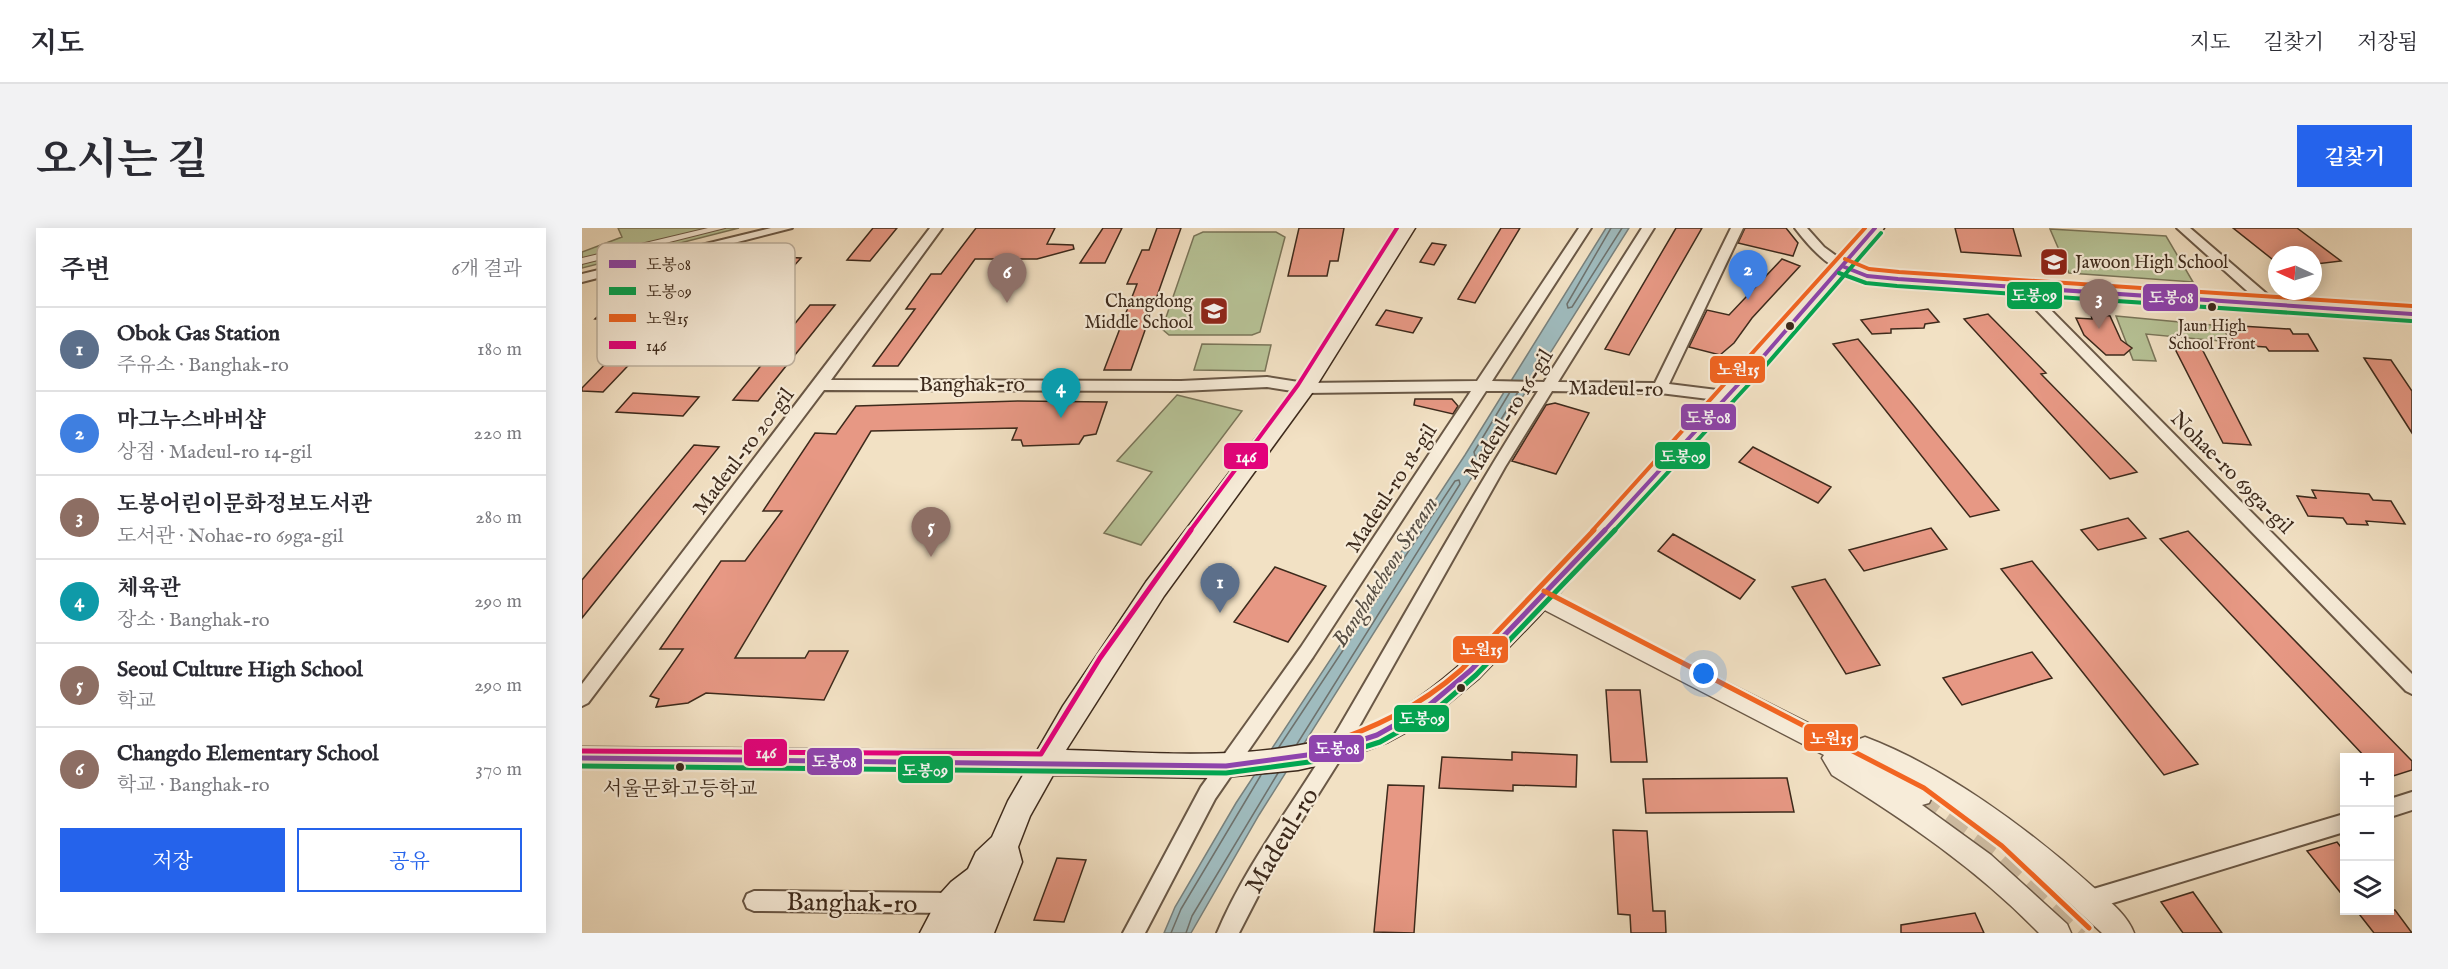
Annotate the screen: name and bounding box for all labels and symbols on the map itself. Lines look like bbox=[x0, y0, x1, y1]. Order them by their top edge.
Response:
legend bbox=[597, 243, 795, 366]
school or university icon: Jawoon High School bbox=[2038, 246, 2070, 278]
north arrow bbox=[2268, 246, 2322, 300]
pin: 2 bbox=[1728, 250, 1768, 300]
place label: Jawoon High School bbox=[2073, 252, 2228, 275]
pin: 6 bbox=[988, 254, 1026, 303]
text: 도봉08 bbox=[646, 256, 691, 276]
pin: 3 bbox=[2080, 279, 2119, 329]
line badge: 도봉09 bbox=[2006, 281, 2063, 310]
text: 도봉09 bbox=[646, 283, 692, 303]
line badge: 도봉08 bbox=[2142, 283, 2199, 312]
text: 도봉09 bbox=[2011, 287, 2057, 307]
text: 도봉08 bbox=[2148, 289, 2194, 309]
place label: Changdong Middle School bbox=[1084, 291, 1193, 335]
school or university icon: Changdong Middle School bbox=[1198, 295, 1230, 327]
marker: Jaun High School Front bbox=[2206, 301, 2218, 313]
text: 노원15 bbox=[646, 310, 689, 330]
place label: Jaun High School Front bbox=[2169, 317, 2256, 355]
unlabelled marker bbox=[1784, 320, 1796, 332]
text: 146 bbox=[646, 337, 667, 357]
street label: Madeul-ro 16-gil bbox=[1458, 344, 1560, 485]
line badge: 노원15 bbox=[1709, 355, 1766, 384]
text: 노원15 bbox=[1717, 360, 1760, 381]
pin: 4 bbox=[1042, 368, 1080, 418]
street label: Banghak-ro bbox=[919, 372, 1025, 399]
street label: Madeul-ro bbox=[1568, 375, 1664, 404]
street label: Madeul-ro 20-gil bbox=[688, 383, 801, 521]
line badge: 도봉08 bbox=[1680, 403, 1737, 431]
street label: Nohae-ro 69ga-gil bbox=[2164, 406, 2298, 540]
text: 도봉08 bbox=[1685, 409, 1731, 429]
street label: Madeul-ro 18-gil bbox=[1341, 419, 1444, 558]
line badge: 도봉09 bbox=[1654, 441, 1711, 470]
line badge: 146 bbox=[1223, 442, 1269, 470]
text: 146 bbox=[1236, 448, 1258, 468]
text: 도봉09 bbox=[1660, 448, 1706, 468]
water label: Banghakcheon Stream bbox=[1326, 491, 1445, 653]
pin: 5 bbox=[912, 508, 950, 557]
pin: 1 bbox=[1200, 564, 1240, 613]
line badge: 노원15 bbox=[1452, 635, 1509, 664]
text: 노원15 bbox=[1460, 640, 1503, 661]
your location bbox=[1689, 659, 1718, 688]
unlabelled marker bbox=[1455, 682, 1467, 694]
line badge: 도봉09 bbox=[1393, 704, 1450, 733]
text: 도봉09 bbox=[1399, 710, 1445, 730]
line badge: 노원15 bbox=[1803, 723, 1859, 752]
text: 노원15 bbox=[1810, 729, 1853, 750]
line badge: 도봉08 bbox=[1308, 734, 1365, 763]
line badge: 146 bbox=[743, 738, 788, 767]
text: 도봉08 bbox=[1314, 740, 1360, 760]
text: 146 bbox=[756, 744, 778, 764]
line badge: 도봉08 bbox=[806, 747, 863, 776]
text: 도봉08 bbox=[811, 753, 857, 773]
line badge: 도봉09 bbox=[897, 755, 954, 784]
marker: 서울문화고등학교 bbox=[674, 761, 686, 773]
text: 도봉09 bbox=[902, 762, 948, 782]
place label: 서울문화고등학교 bbox=[603, 777, 758, 802]
street label: Madeul-ro bbox=[1238, 782, 1327, 900]
street label: Banghak-ro bbox=[786, 886, 918, 921]

